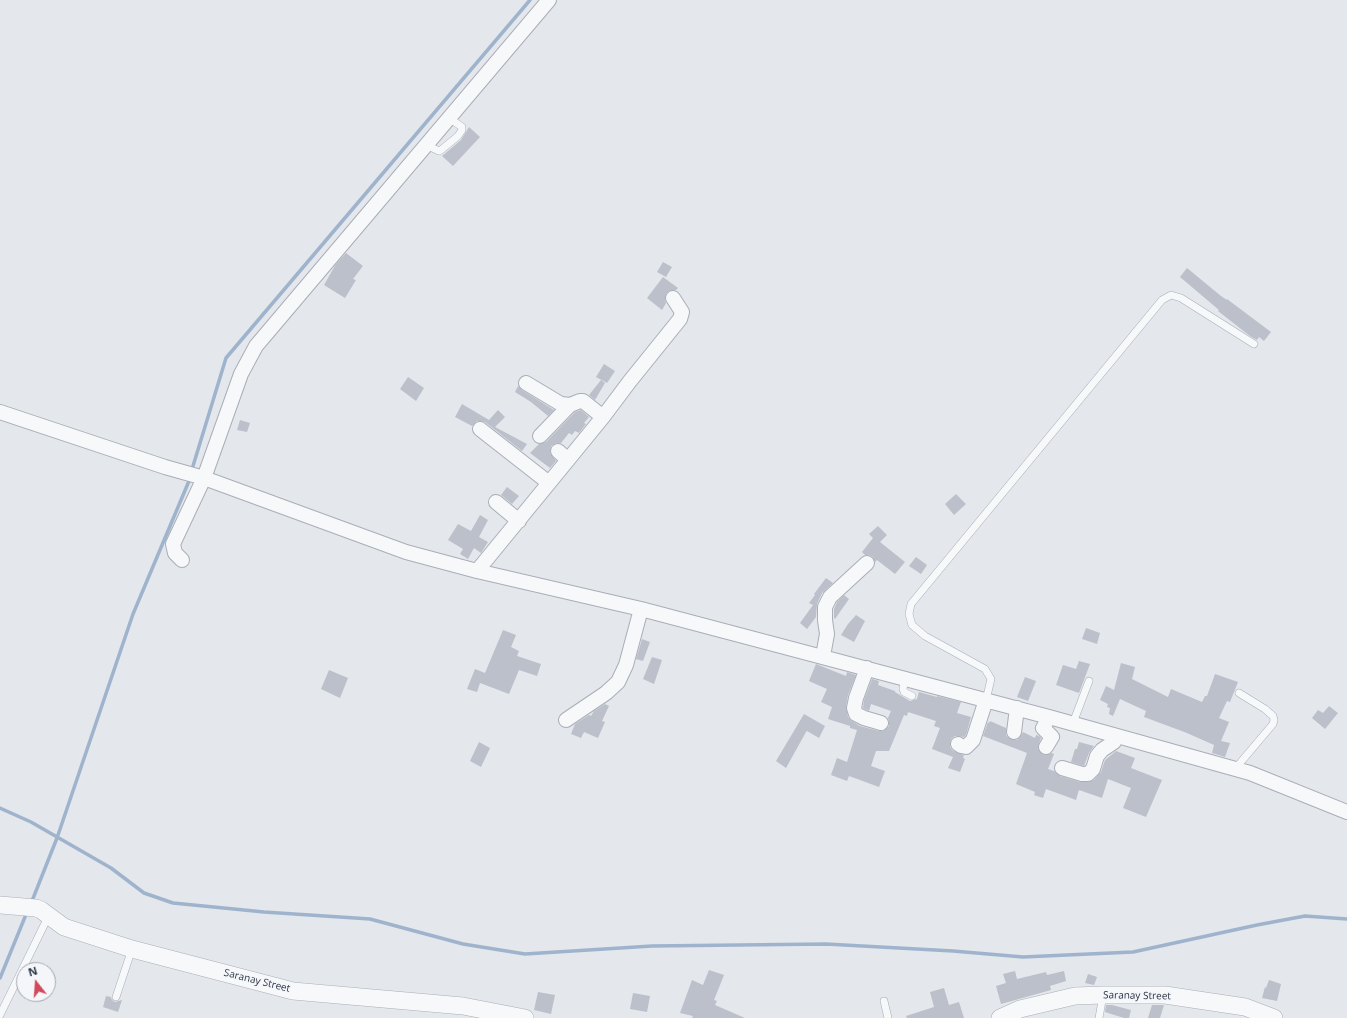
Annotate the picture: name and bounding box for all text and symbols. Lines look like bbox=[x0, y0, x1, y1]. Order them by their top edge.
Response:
north arrow bbox=[16, 962, 56, 1002]
text: N bbox=[26, 963, 39, 979]
street label: Saranay Street bbox=[223, 967, 291, 995]
street label: Saranay Street bbox=[1103, 989, 1171, 1003]

